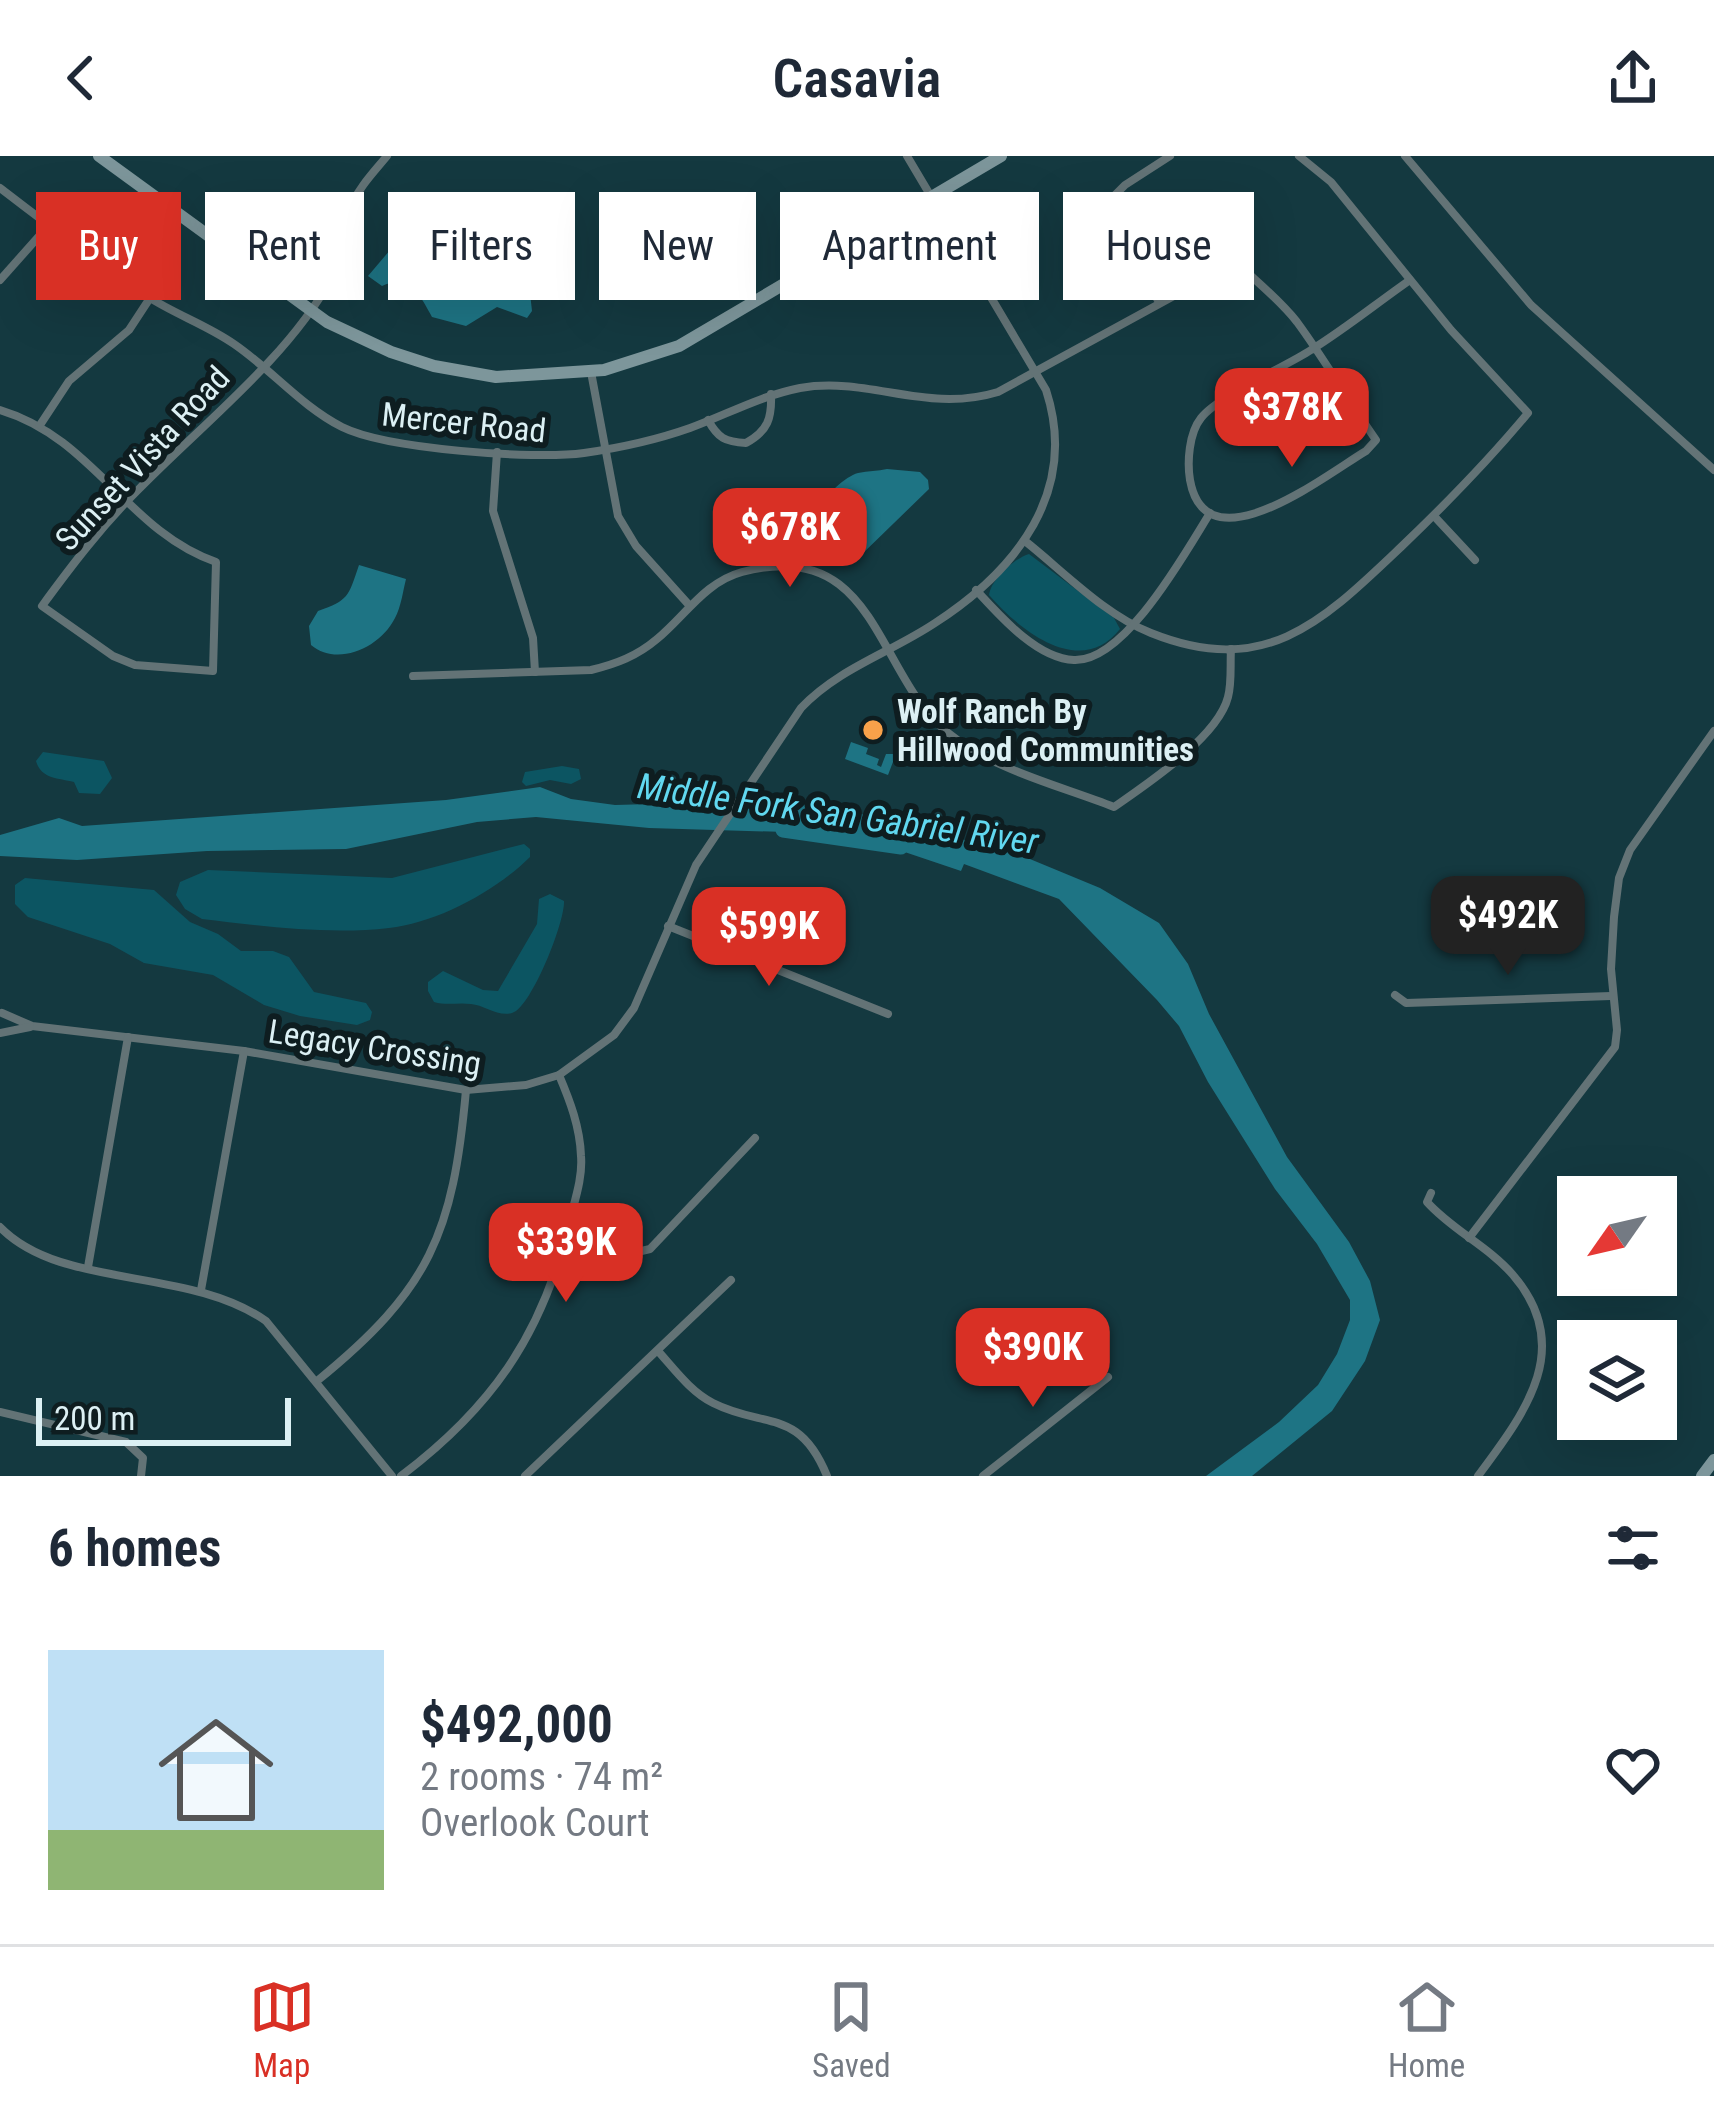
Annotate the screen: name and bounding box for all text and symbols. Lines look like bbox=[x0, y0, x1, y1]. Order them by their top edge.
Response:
icon: back bbox=[48, 45, 114, 111]
icon: share bbox=[1600, 45, 1666, 111]
text: Casavia bbox=[773, 47, 941, 110]
chip: Buy bbox=[36, 192, 181, 300]
chip: Rent bbox=[205, 192, 364, 300]
chip: Filters bbox=[388, 192, 575, 300]
chip: New bbox=[599, 192, 756, 300]
chip: Apartment bbox=[780, 192, 1039, 300]
chip: House bbox=[1063, 192, 1254, 300]
street label: Sunset Vista Road bbox=[47, 358, 238, 558]
pin: $378K bbox=[1208, 368, 1376, 470]
text: $378K bbox=[1242, 384, 1342, 430]
street label: Mercer Road bbox=[380, 394, 548, 451]
pin: $678K bbox=[706, 488, 874, 590]
text: $678K bbox=[740, 504, 840, 550]
place label: Wolf Ranch By Hillwood Communities bbox=[897, 692, 1194, 769]
marker: Wolf Ranch By Hillwood Communities bbox=[860, 717, 886, 743]
water label: Middle Fork San Gabriel River bbox=[635, 765, 1042, 863]
pin: $492K bbox=[1424, 876, 1592, 978]
pin: $599K bbox=[685, 887, 853, 989]
text: $492K bbox=[1458, 892, 1558, 938]
text: $599K bbox=[719, 903, 819, 949]
street label: Legacy Crossing bbox=[266, 1011, 484, 1084]
north arrow bbox=[1557, 1176, 1677, 1296]
map controls bbox=[1557, 1176, 1677, 1440]
pin: $339K bbox=[482, 1203, 650, 1305]
text: $339K bbox=[516, 1219, 616, 1265]
pin: $390K bbox=[949, 1308, 1117, 1410]
button: layers bbox=[1557, 1320, 1677, 1440]
text: $390K bbox=[983, 1324, 1083, 1370]
scale bar bbox=[36, 1392, 291, 1445]
text: 200 m bbox=[54, 1399, 135, 1438]
icon: filters bbox=[1600, 1515, 1666, 1581]
text: 6 homes bbox=[48, 1519, 221, 1578]
text: $492,000 bbox=[420, 1695, 613, 1754]
icon: home bbox=[144, 1698, 288, 1842]
icon: heart bbox=[1600, 1737, 1666, 1803]
text: 2 rooms · 74 m² bbox=[420, 1754, 663, 1800]
text: Overlook Court bbox=[420, 1800, 650, 1846]
tab: Map bbox=[249, 1974, 315, 2085]
tab: Saved bbox=[812, 1974, 891, 2085]
tab: Home bbox=[1388, 1974, 1465, 2085]

